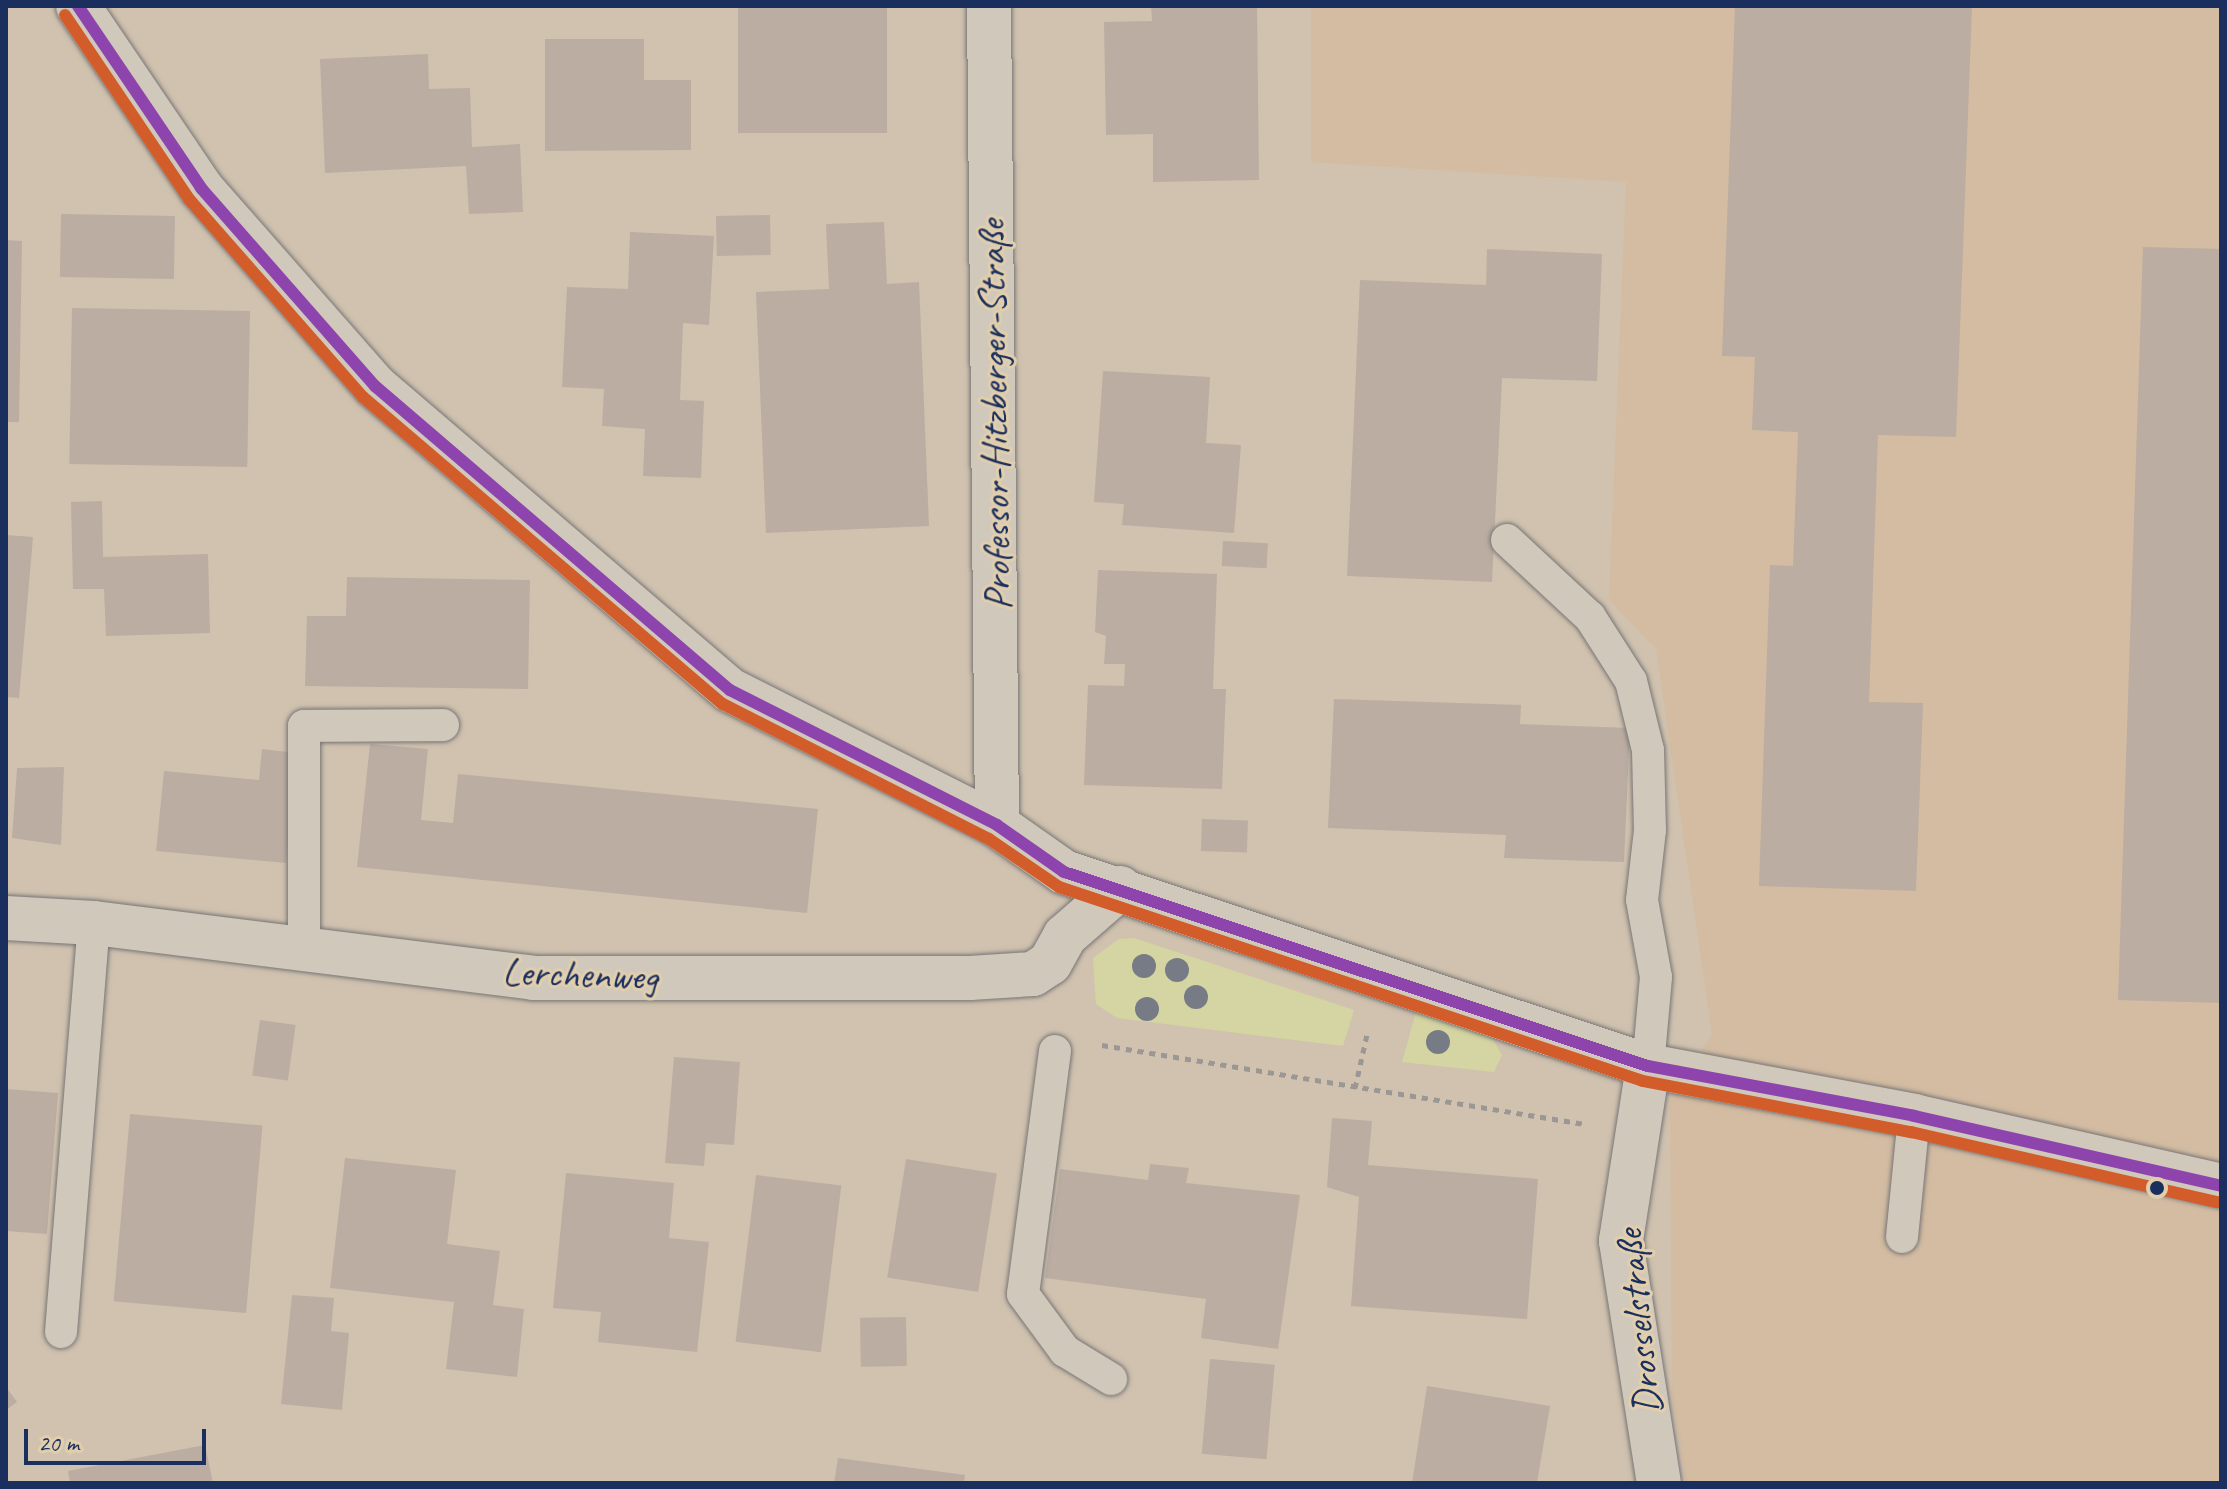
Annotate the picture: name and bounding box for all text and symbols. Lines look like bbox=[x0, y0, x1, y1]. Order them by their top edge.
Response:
street label: Professor-Hitzberger-Straße bbox=[967, 219, 1021, 611]
street label: Lerchenweg bbox=[501, 947, 659, 1001]
unlabelled marker bbox=[2149, 1180, 2165, 1196]
street label: Drosselstraße bbox=[1604, 1227, 1672, 1417]
scale bar bbox=[28, 1413, 210, 1463]
text: 20 m bbox=[38, 1428, 79, 1458]

